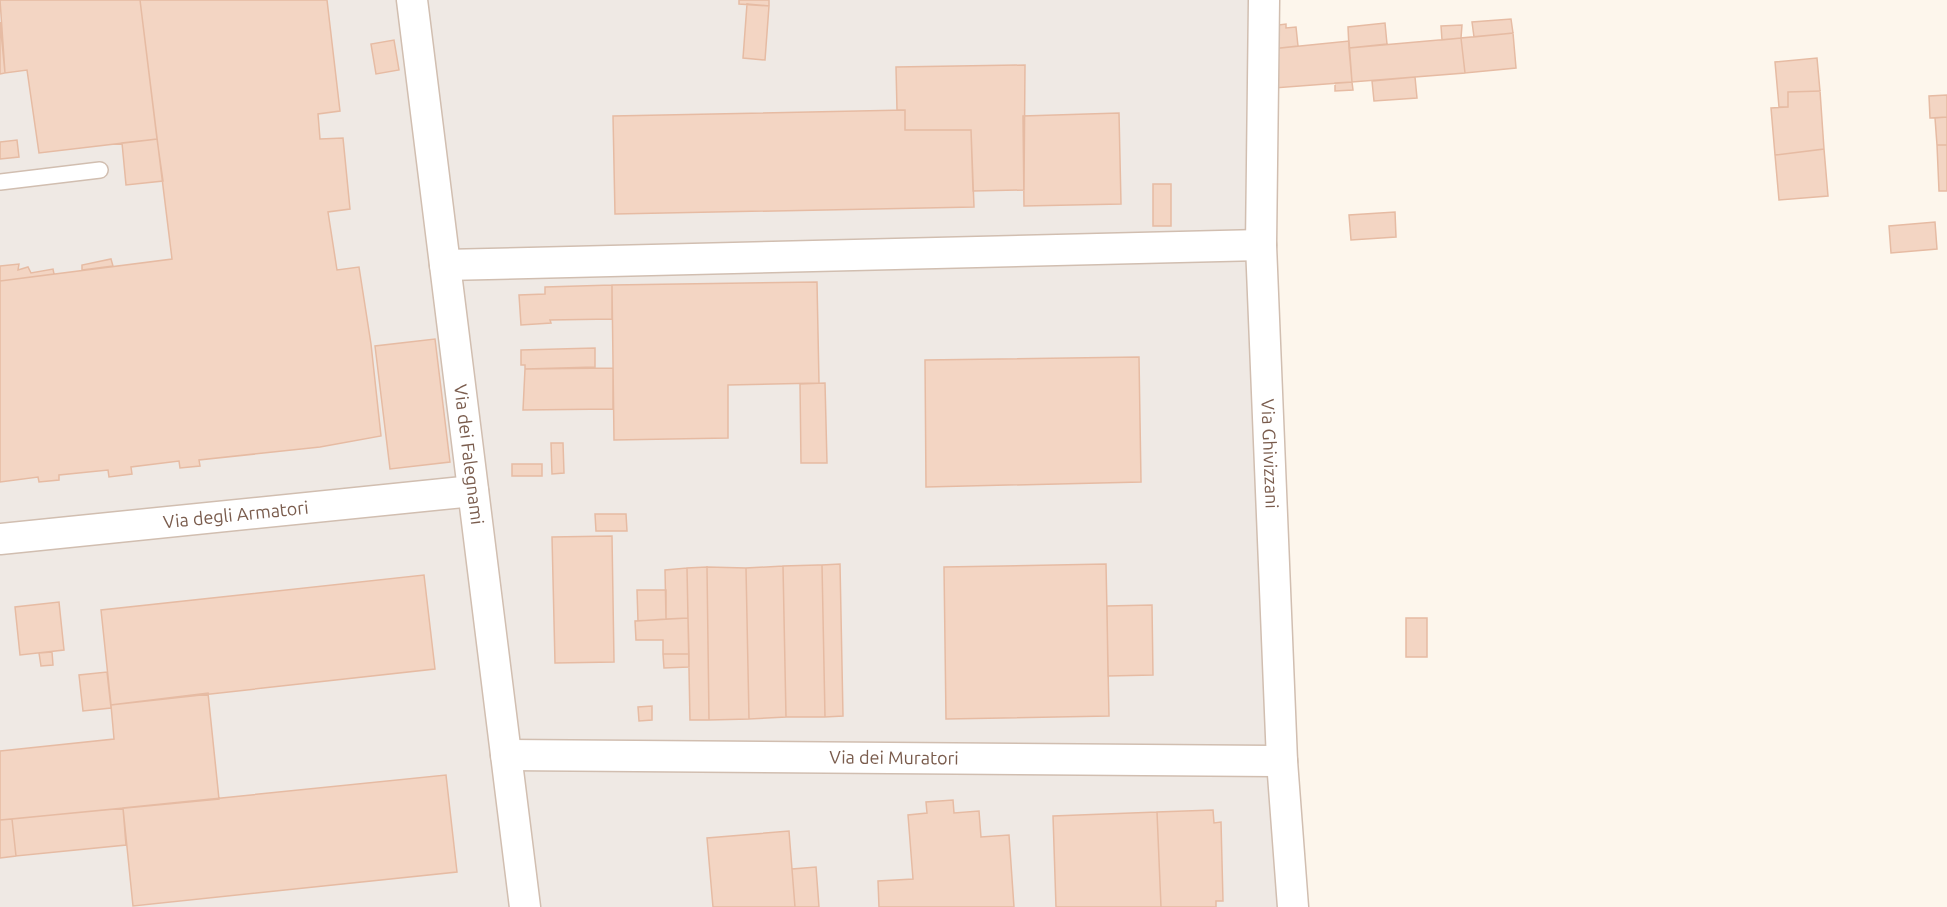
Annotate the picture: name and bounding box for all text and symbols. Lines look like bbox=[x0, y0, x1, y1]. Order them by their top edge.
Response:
street label: Via dei Falegnami bbox=[451, 383, 488, 526]
street label: Via Ghivizzani bbox=[1258, 398, 1283, 509]
street label: Via degli Armatori bbox=[162, 497, 309, 531]
street label: Via dei Muratori bbox=[829, 746, 959, 768]

